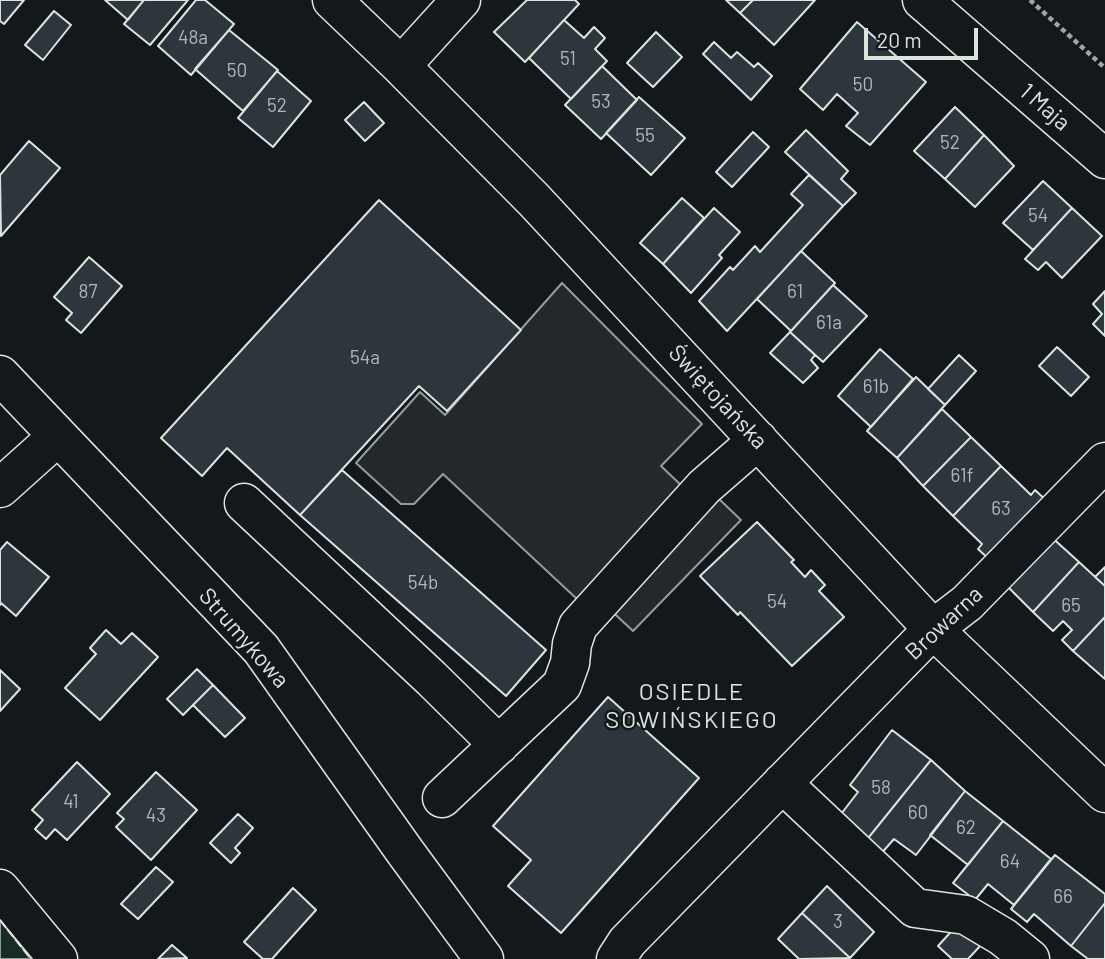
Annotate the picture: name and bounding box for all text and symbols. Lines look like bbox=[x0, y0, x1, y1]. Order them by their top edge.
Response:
scale bar bbox=[867, 14, 981, 58]
house number: 48a bbox=[178, 27, 208, 49]
text: 20 m bbox=[877, 27, 922, 52]
house number: 51 bbox=[560, 48, 576, 70]
house number: 50 bbox=[227, 60, 247, 82]
house number: 50 bbox=[853, 74, 873, 96]
street label: 1 Maja bbox=[1014, 77, 1076, 137]
house number: 53 bbox=[591, 91, 611, 113]
house number: 52 bbox=[267, 95, 287, 117]
house number: 55 bbox=[635, 125, 655, 147]
house number: 52 bbox=[940, 132, 960, 154]
house number: 54 bbox=[1028, 205, 1048, 227]
house number: 87 bbox=[79, 281, 97, 303]
house number: 61 bbox=[787, 281, 803, 303]
house number: 61a bbox=[816, 312, 842, 334]
street label: Świętojańska bbox=[663, 339, 773, 455]
house number: 54a bbox=[350, 347, 380, 369]
house number: 61b bbox=[863, 376, 889, 398]
house number: 61f bbox=[951, 465, 973, 487]
house number: 63 bbox=[991, 498, 1011, 520]
house number: 54b bbox=[408, 572, 438, 594]
street label: Browarna bbox=[900, 580, 988, 666]
street label: Strumykowa bbox=[193, 582, 295, 694]
house number: 54 bbox=[767, 591, 787, 613]
house number: 65 bbox=[1061, 595, 1081, 617]
district label: OSIEDLE SOWIŃSKIEGO bbox=[607, 678, 777, 734]
house number: 58 bbox=[871, 777, 891, 799]
house number: 41 bbox=[63, 791, 79, 813]
house number: 60 bbox=[908, 802, 928, 824]
house number: 43 bbox=[146, 805, 166, 827]
house number: 62 bbox=[956, 817, 976, 839]
house number: 64 bbox=[1000, 851, 1020, 873]
house number: 66 bbox=[1053, 886, 1073, 908]
house number: 3 bbox=[833, 911, 843, 933]

